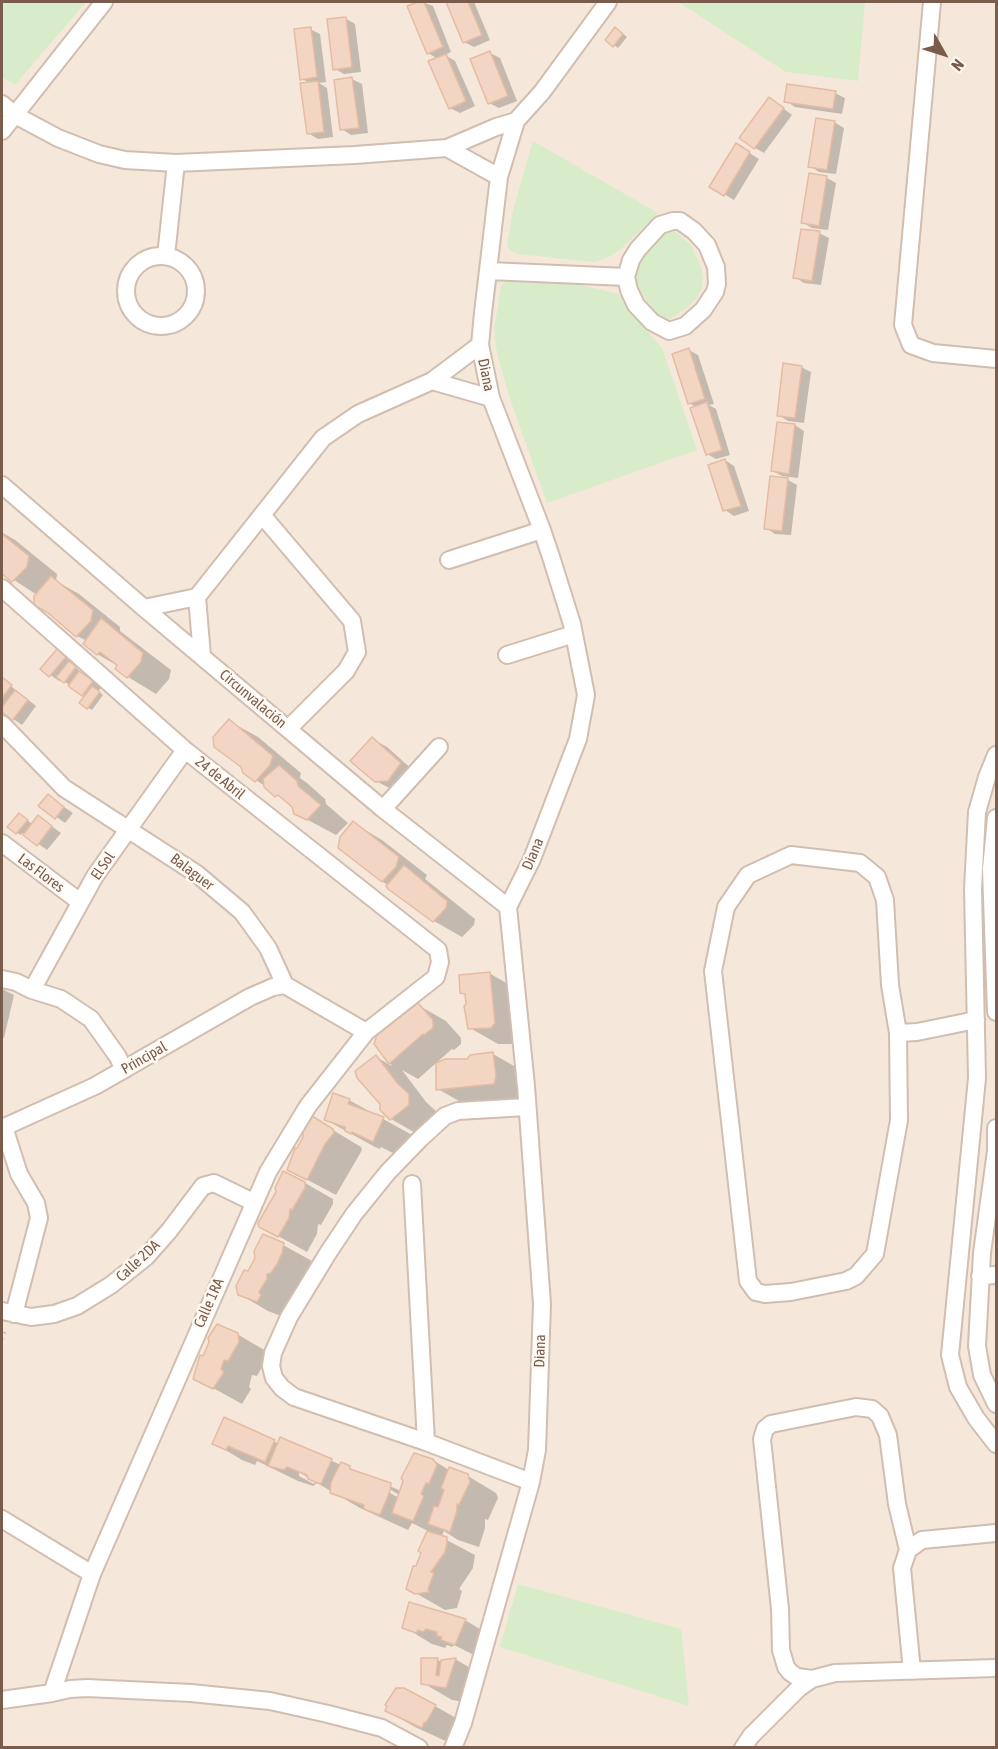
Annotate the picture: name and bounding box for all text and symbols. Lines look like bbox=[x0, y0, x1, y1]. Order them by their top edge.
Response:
north arrow bbox=[914, 24, 974, 84]
text: N bbox=[948, 56, 968, 75]
street label: Diana bbox=[474, 357, 498, 393]
street label: Circunvalación bbox=[216, 666, 290, 732]
street label: 24 de Abril bbox=[192, 753, 248, 803]
street label: Diana bbox=[518, 835, 548, 873]
street label: El Sol bbox=[87, 849, 119, 883]
street label: Las Flores bbox=[14, 850, 68, 896]
street label: Balaguer bbox=[167, 850, 217, 894]
street label: Principal bbox=[118, 1038, 170, 1078]
street label: Calle 2DA bbox=[112, 1236, 164, 1286]
street label: Calle 1RA bbox=[190, 1275, 228, 1331]
street label: Diana bbox=[530, 1334, 550, 1368]

